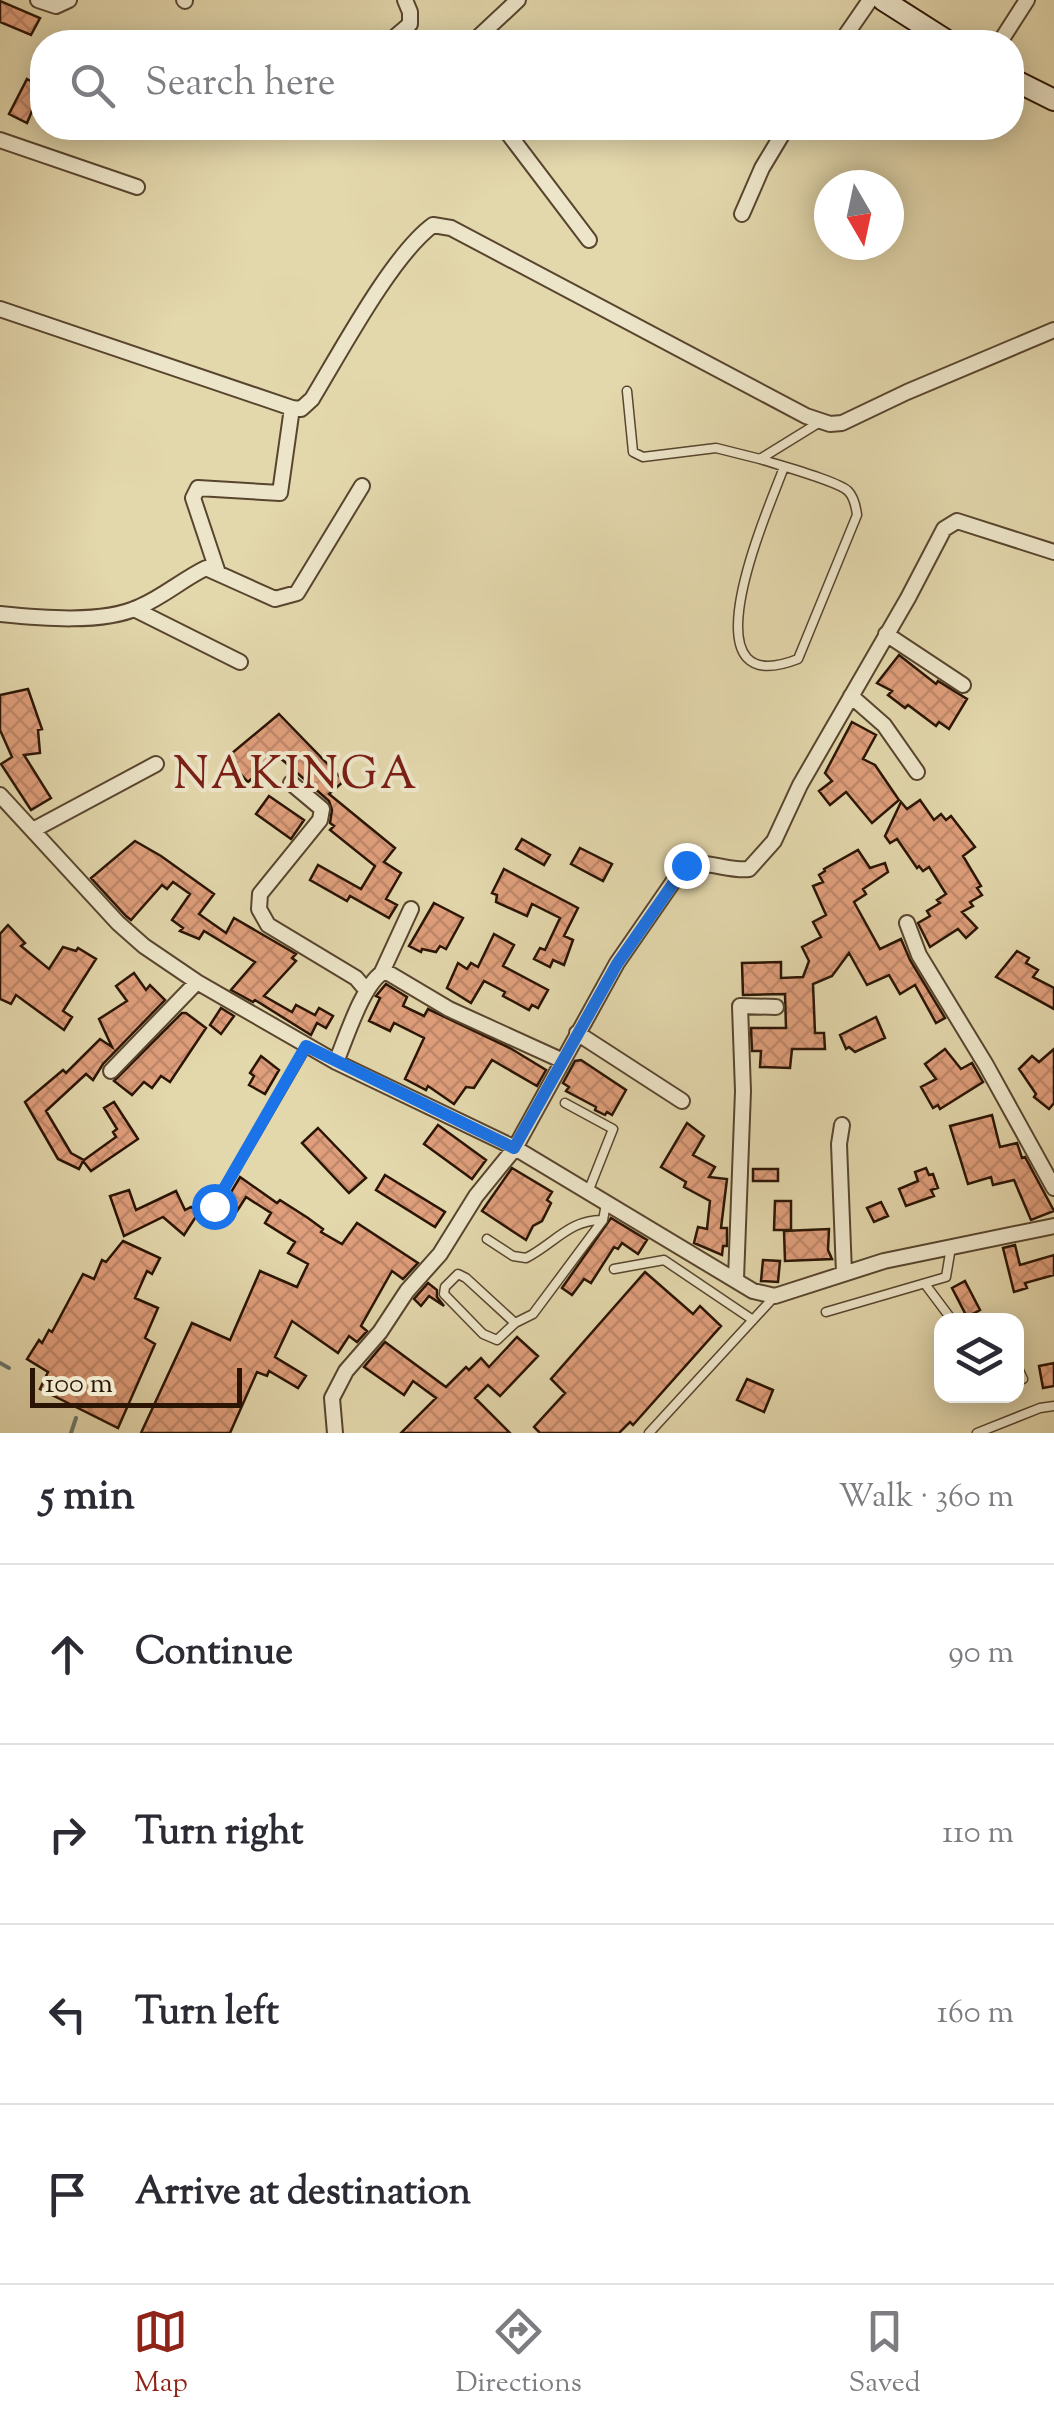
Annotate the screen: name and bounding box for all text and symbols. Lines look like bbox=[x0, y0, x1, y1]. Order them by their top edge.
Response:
search box bbox=[30, 30, 1024, 140]
icon: search bbox=[65, 58, 120, 113]
text: Search here bbox=[145, 58, 336, 112]
north arrow bbox=[814, 170, 904, 260]
district label: NAKINGA bbox=[173, 745, 419, 810]
route end bbox=[664, 843, 710, 889]
route start bbox=[192, 1184, 238, 1230]
map controls bbox=[934, 1313, 1024, 1403]
button: layers bbox=[934, 1313, 1024, 1403]
scale bar bbox=[30, 1363, 242, 1408]
text: 100 m bbox=[45, 1365, 113, 1405]
text: 5 min bbox=[40, 1468, 135, 1528]
text: Walk · 360 m bbox=[838, 1475, 1014, 1521]
icon: ahead bbox=[40, 1627, 95, 1682]
text: Continue bbox=[135, 1627, 293, 1681]
text: 90 m bbox=[948, 1631, 1014, 1677]
icon: right bbox=[40, 1807, 95, 1862]
text: Turn right bbox=[135, 1807, 303, 1861]
text: 110 m bbox=[942, 1811, 1014, 1857]
icon: left bbox=[40, 1987, 95, 2042]
text: Turn left bbox=[135, 1987, 279, 2041]
text: 160 m bbox=[937, 1991, 1014, 2037]
icon: arrive bbox=[40, 2167, 95, 2222]
text: Arrive at destination bbox=[135, 2167, 471, 2221]
tab: Map bbox=[133, 2304, 188, 2404]
tab: Directions bbox=[455, 2304, 582, 2404]
tab: Saved bbox=[849, 2304, 921, 2404]

